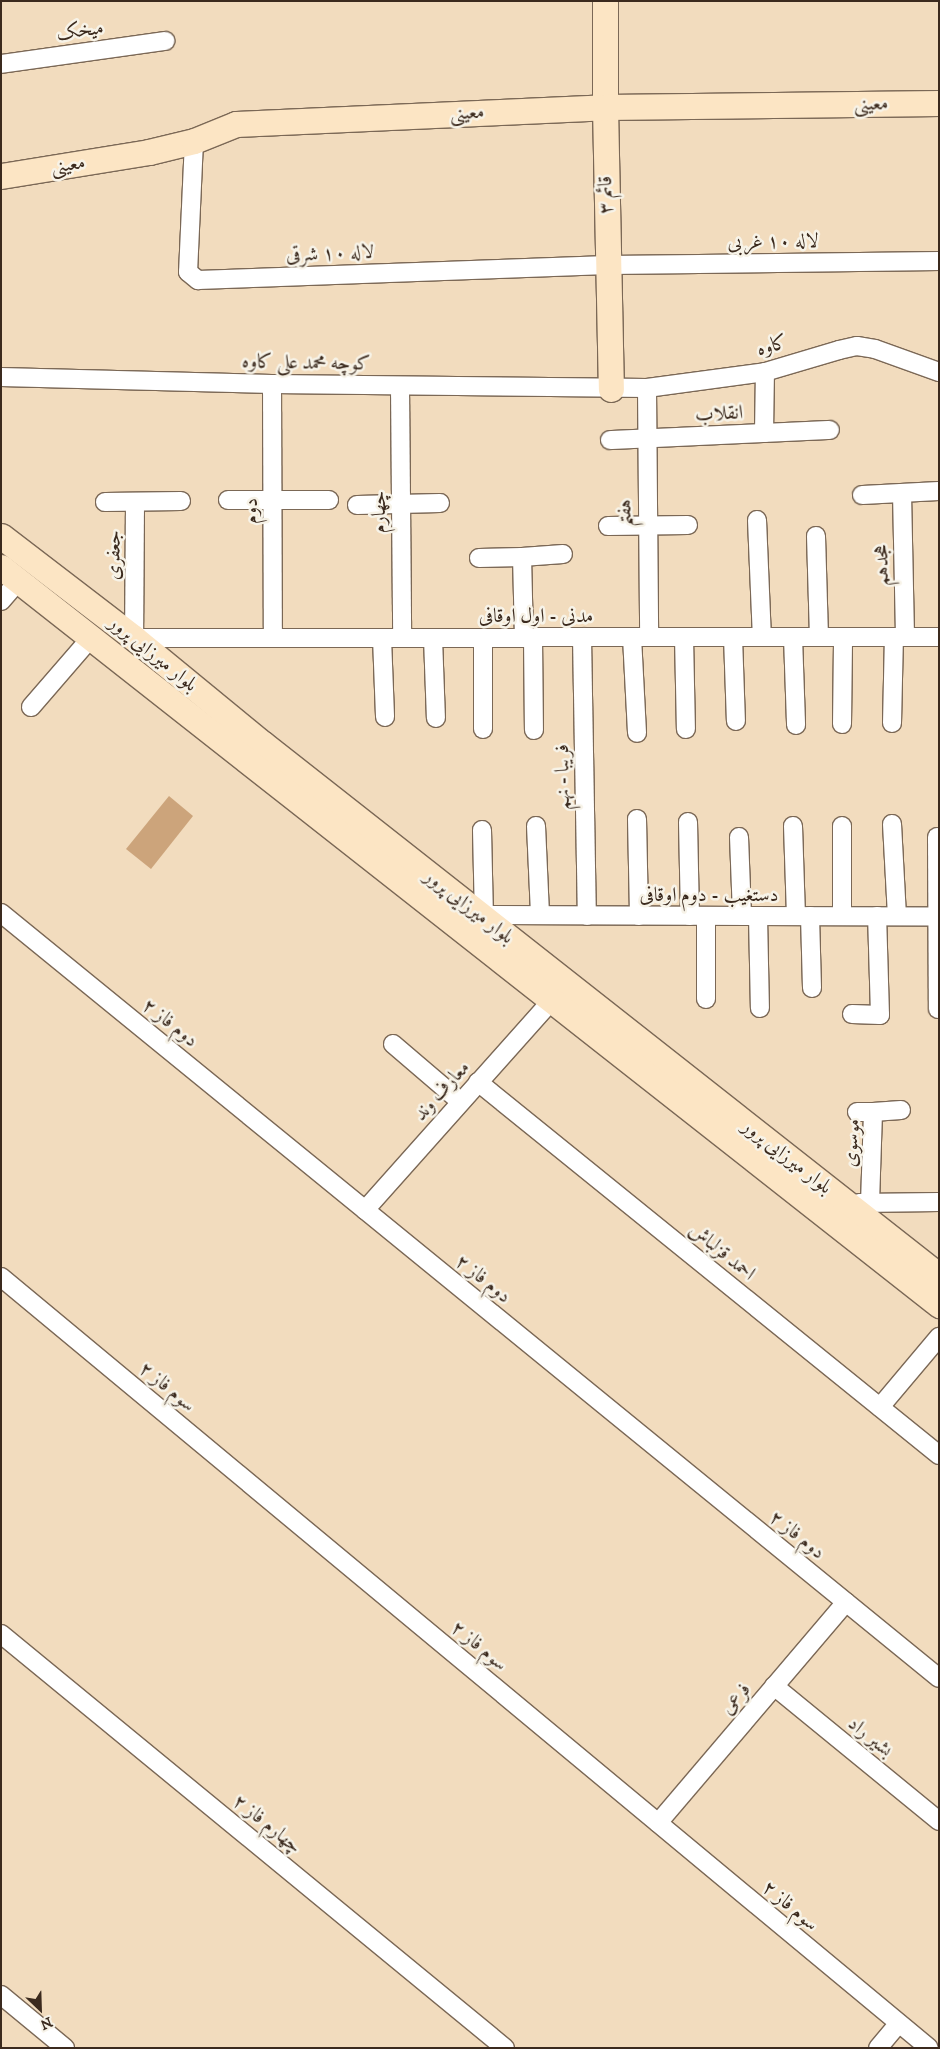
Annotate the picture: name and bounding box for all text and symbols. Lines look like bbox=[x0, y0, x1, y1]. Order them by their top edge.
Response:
street label: میخک bbox=[55, 16, 105, 46]
street label: معینی bbox=[854, 92, 888, 116]
street label: معینی bbox=[449, 100, 485, 126]
street label: معینی bbox=[49, 150, 87, 180]
street label: قائم ۳ bbox=[594, 176, 618, 214]
street label: لاله ۱۰ غربی bbox=[727, 229, 819, 255]
street label: لاله ۱۰ شرقی bbox=[286, 240, 374, 268]
street label: کاوه bbox=[754, 330, 790, 362]
street label: کوچه محمد علی کاوه bbox=[241, 350, 371, 376]
street label: انقلاب bbox=[694, 401, 744, 427]
street label: چهارم bbox=[367, 491, 391, 533]
street label: دوم bbox=[239, 498, 263, 524]
street label: هفتم bbox=[613, 499, 637, 527]
street label: جعفری bbox=[102, 530, 126, 580]
street label: هجدهم bbox=[870, 544, 894, 586]
street label: مدنی - اول اوقافی bbox=[479, 604, 593, 628]
street label: بلوار میرزایی پرور bbox=[104, 611, 202, 697]
street label: فریبا - نهم bbox=[550, 744, 576, 810]
street label: بلوار میرزایی پرور bbox=[419, 864, 519, 950]
street label: دستغیب - دوم اوقافی bbox=[639, 883, 779, 907]
street label: دوم فاز ۲ bbox=[137, 993, 203, 1053]
street label: معارف وند bbox=[409, 1056, 475, 1126]
street label: بلوار میرزایی پرور bbox=[737, 1114, 837, 1200]
street label: موسوی bbox=[838, 1118, 866, 1168]
street label: احمد قزلباش bbox=[684, 1218, 760, 1286]
street label: دوم فاز ۲ bbox=[450, 1249, 516, 1309]
street label: سوم فاز ۲ bbox=[134, 1357, 200, 1417]
street label: دوم فاز ۲ bbox=[764, 1505, 830, 1565]
street label: سوم فاز ۲ bbox=[446, 1616, 512, 1676]
street label: فرعی bbox=[716, 1678, 756, 1720]
street label: بشیر راد bbox=[843, 1712, 897, 1762]
street label: چهارم فاز ۲ bbox=[228, 1789, 306, 1859]
street label: سوم فاز ۲ bbox=[757, 1876, 823, 1936]
north arrow bbox=[15, 1984, 65, 2034]
text: N bbox=[37, 2012, 55, 2033]

